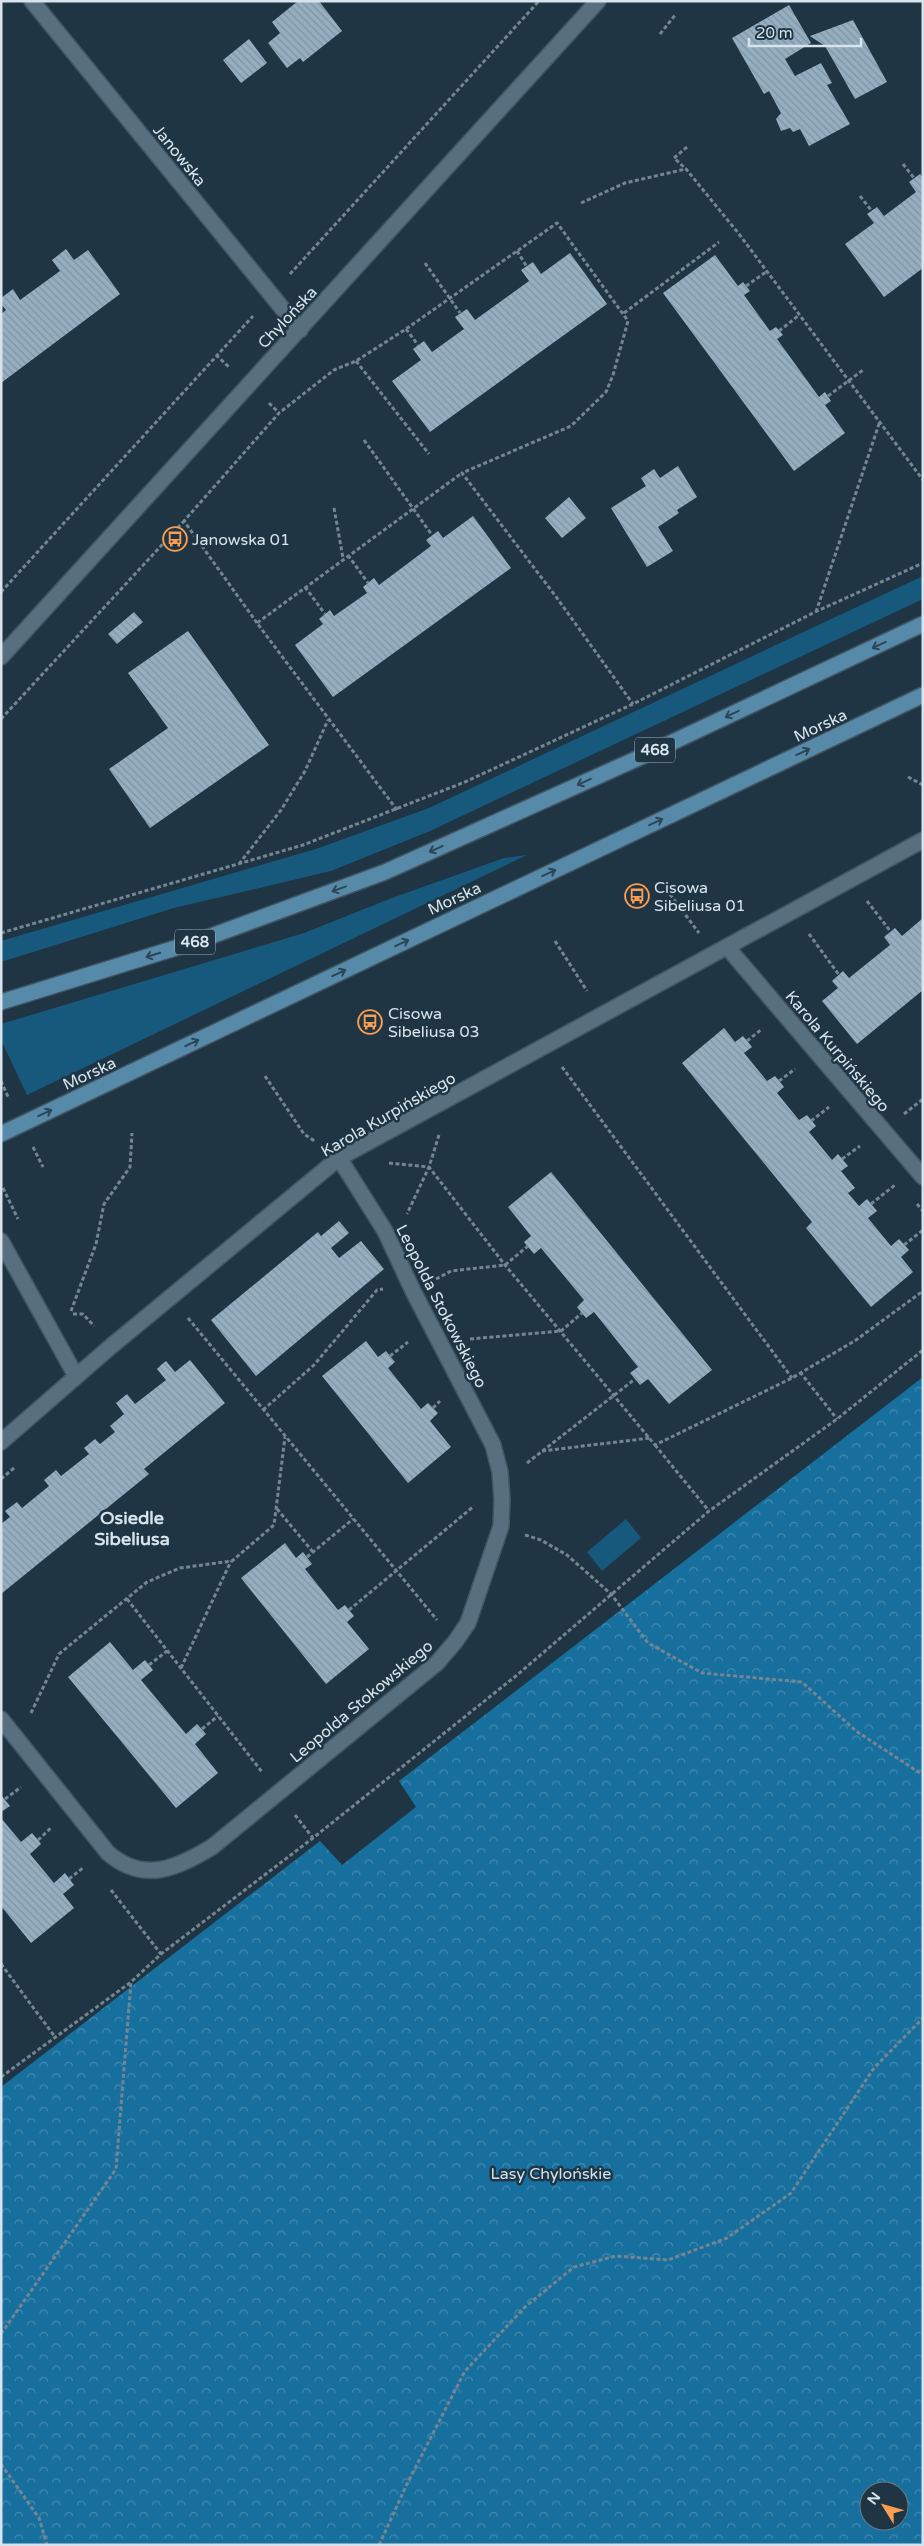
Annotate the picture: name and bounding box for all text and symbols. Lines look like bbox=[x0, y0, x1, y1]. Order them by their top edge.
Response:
scale bar bbox=[749, 15, 862, 47]
text: 20 m bbox=[756, 24, 793, 42]
street label: Janowska bbox=[148, 121, 210, 191]
street label: Chylońska bbox=[254, 282, 322, 353]
bus stop icon: Janowska 01 bbox=[162, 526, 188, 552]
place label: Janowska 01 bbox=[192, 530, 290, 550]
one-way arrow bbox=[872, 640, 887, 650]
street label: Morska bbox=[791, 705, 850, 747]
one-way arrow bbox=[725, 710, 740, 719]
road number: 468 bbox=[635, 738, 675, 762]
one-way arrow bbox=[795, 747, 810, 756]
one-way arrow bbox=[577, 778, 592, 788]
one-way arrow bbox=[648, 817, 663, 826]
one-way arrow bbox=[429, 845, 444, 855]
one-way arrow bbox=[541, 868, 556, 877]
street label: Morska bbox=[425, 878, 484, 920]
place label: Cisowa Sibeliusa 01 bbox=[654, 878, 746, 916]
bus stop icon: Cisowa Sibeliusa 01 bbox=[624, 883, 650, 909]
one-way arrow bbox=[332, 885, 348, 894]
road number: 468 bbox=[175, 930, 215, 954]
one-way arrow bbox=[394, 937, 409, 947]
one-way arrow bbox=[145, 950, 161, 960]
one-way arrow bbox=[331, 968, 346, 978]
street label: Karola Kurpińskiego bbox=[781, 987, 894, 1116]
place label: Cisowa Sibeliusa 03 bbox=[388, 1004, 480, 1042]
bus stop icon: Cisowa Sibeliusa 03 bbox=[357, 1009, 383, 1035]
one-way arrow bbox=[184, 1038, 199, 1047]
street label: Morska bbox=[60, 1053, 119, 1095]
street label: Karola Kurpińskiego bbox=[318, 1068, 459, 1162]
one-way arrow bbox=[37, 1107, 52, 1117]
street label: Leopolda Stokowskiego bbox=[391, 1222, 491, 1391]
district label: Osiedle Sibeliusa bbox=[94, 1507, 170, 1550]
street label: Leopolda Stokowskiego bbox=[286, 1636, 437, 1767]
park label: Lasy Chylońskie bbox=[491, 2164, 611, 2184]
north arrow bbox=[859, 2481, 909, 2531]
text: N bbox=[864, 2489, 884, 2508]

